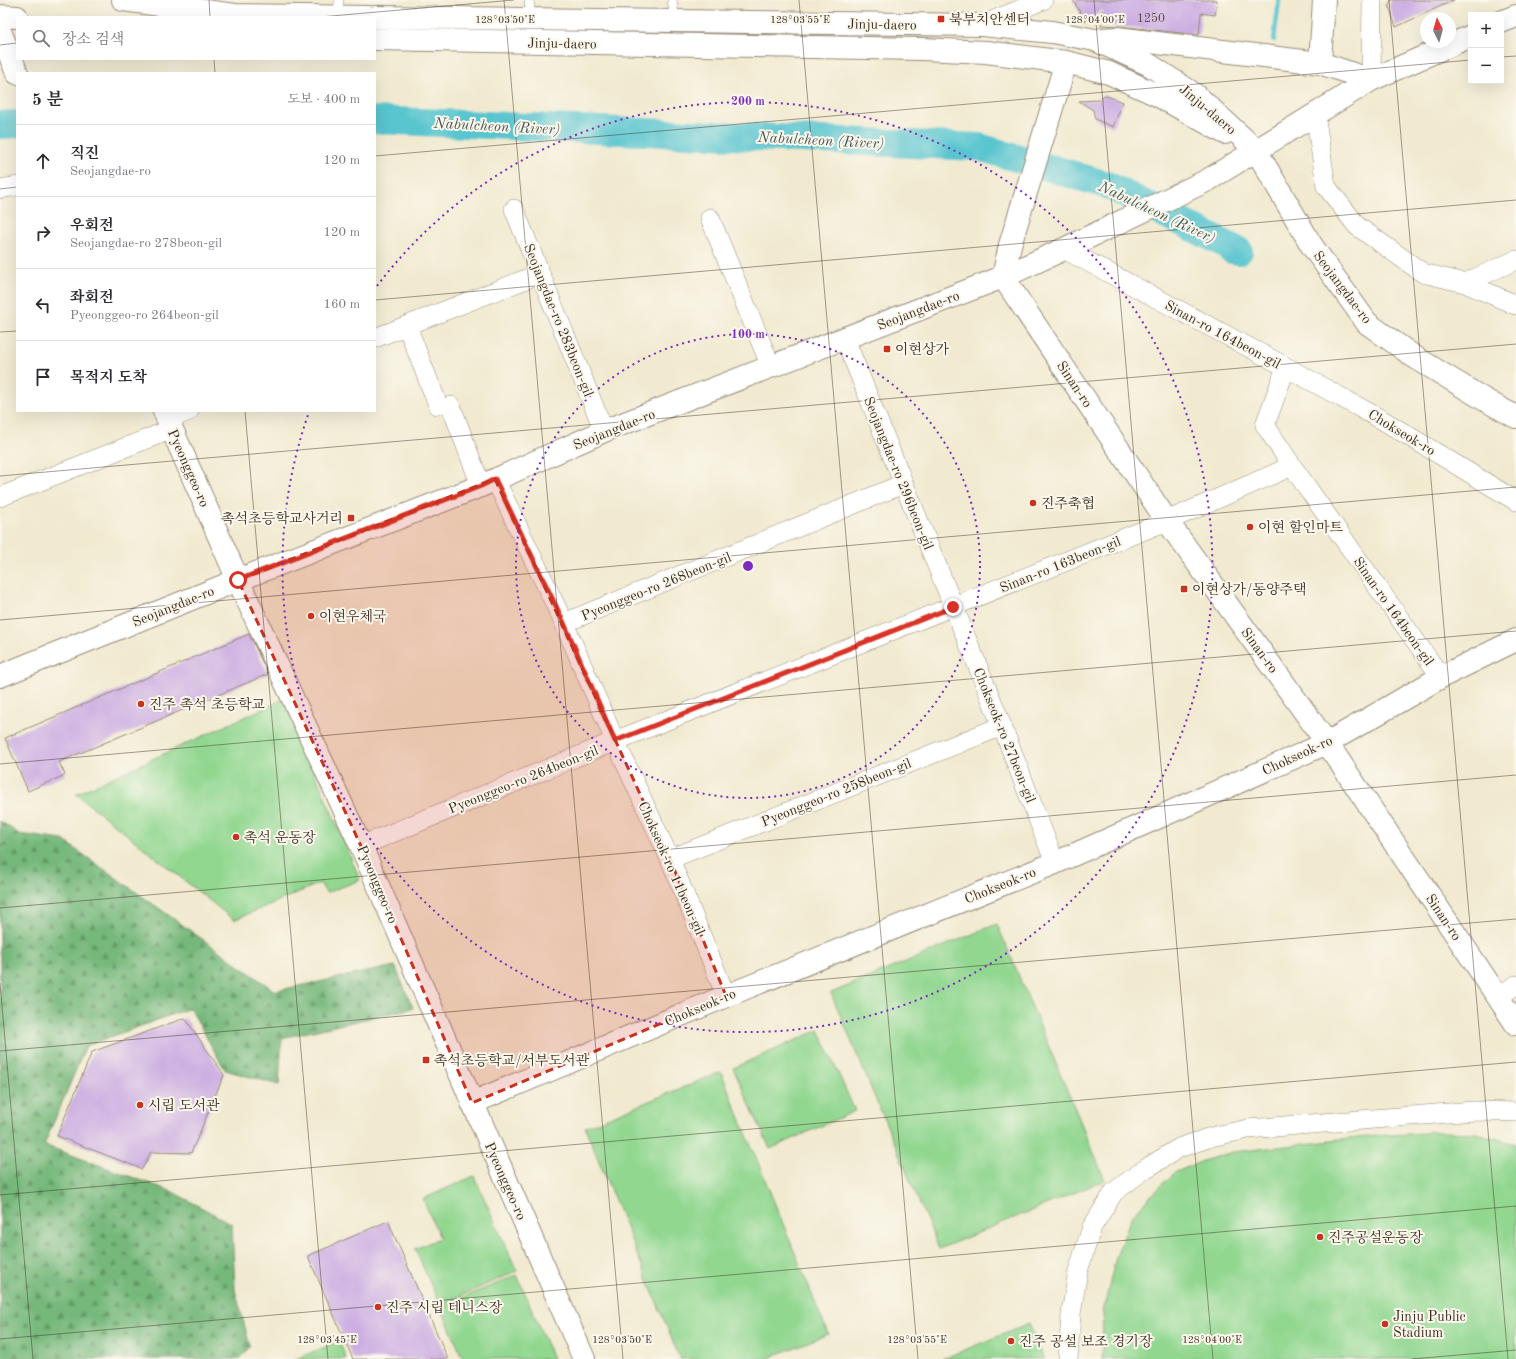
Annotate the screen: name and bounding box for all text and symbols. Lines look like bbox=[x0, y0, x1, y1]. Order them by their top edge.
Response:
place label: 북부치안센터 bbox=[949, 11, 1030, 27]
house number: 1250 bbox=[1137, 12, 1165, 25]
north arrow bbox=[1420, 12, 1456, 48]
map controls bbox=[1468, 12, 1504, 84]
button: + bbox=[1468, 12, 1504, 48]
marker: 북부치안센터 bbox=[936, 14, 946, 24]
text: 128°03'50"E bbox=[475, 15, 535, 25]
text: 128°03'55"E bbox=[770, 15, 830, 25]
text: 128°04'00"E bbox=[1065, 15, 1125, 25]
search box bbox=[16, 16, 376, 60]
street label: Jinju-daero bbox=[847, 17, 917, 33]
icon: search bbox=[30, 27, 52, 49]
text: 장소 검색 bbox=[62, 33, 124, 48]
street label: Jinju-daero bbox=[527, 36, 597, 52]
button: − bbox=[1468, 48, 1504, 84]
street label: Jinju-daero bbox=[1176, 82, 1238, 137]
text: 5 분 bbox=[32, 92, 63, 109]
text: 도보 · 400 m bbox=[287, 93, 360, 106]
text: 200 m bbox=[731, 96, 765, 108]
water label: Nabulcheon (River) bbox=[432, 116, 561, 138]
water label: Nabulcheon (River) bbox=[756, 130, 885, 152]
text: 직진 bbox=[70, 147, 99, 162]
icon: ahead bbox=[32, 150, 54, 172]
text: 120 m bbox=[323, 154, 360, 167]
text: Seojangdae-ro bbox=[70, 165, 151, 178]
water label: Nabulcheon (River) bbox=[1095, 178, 1217, 247]
text: 우회전 bbox=[70, 219, 113, 234]
icon: right bbox=[32, 222, 54, 244]
text: 120 m bbox=[323, 226, 360, 239]
text: Seojangdae-ro 278beon-gil bbox=[70, 237, 222, 250]
street label: Seojangdae-ro 283beon-gil bbox=[521, 242, 595, 399]
street label: Seojangdae-ro bbox=[1310, 249, 1374, 327]
street label: Seojangdae-ro bbox=[875, 289, 962, 333]
text: 좌회전 bbox=[70, 291, 113, 306]
icon: left bbox=[32, 294, 54, 316]
text: 160 m bbox=[323, 298, 360, 311]
street label: Sinan-ro 164beon-gil bbox=[1162, 298, 1283, 371]
text: Pyeonggeo-ro 264beon-gil bbox=[70, 309, 219, 322]
text: 100 m bbox=[731, 329, 765, 341]
place label: 이현상가 bbox=[895, 342, 950, 357]
marker: 이현상가 bbox=[882, 344, 892, 354]
street label: Sinan-ro bbox=[1054, 359, 1095, 410]
icon: arrive bbox=[32, 366, 54, 388]
text: 목적지 도착 bbox=[70, 371, 147, 386]
street label: Seojangdae-ro 296beon-gil bbox=[861, 395, 935, 552]
street label: Seojangdae-ro bbox=[571, 407, 657, 453]
street label: Chokseok-ro bbox=[1365, 407, 1438, 458]
street label: Pyeonggeo-ro bbox=[165, 427, 211, 509]
place label: 진주축협 bbox=[1041, 496, 1095, 511]
marker: 진주축협 bbox=[1028, 498, 1038, 508]
place label: 촉석초등학교사거리 bbox=[221, 511, 343, 526]
marker: 촉석초등학교사거리 bbox=[346, 513, 356, 523]
place label: 이현 할인마트 bbox=[1258, 520, 1344, 535]
marker: 이현 할인마트 bbox=[1245, 522, 1255, 532]
street label: Sinan-ro 163beon-gil bbox=[998, 534, 1123, 596]
street label: Pyeonggeo-ro 268beon-gil bbox=[579, 550, 733, 623]
street label: Sinan-ro 164beon-gil bbox=[1350, 555, 1436, 669]
centre of rings bbox=[741, 559, 755, 573]
route start bbox=[229, 571, 247, 589]
place label: 이현상가/동양주택 bbox=[1192, 582, 1307, 597]
street label: Seojangdae-ro bbox=[130, 584, 216, 630]
marker: 이현상가/동양주택 bbox=[1179, 584, 1189, 594]
route end bbox=[944, 598, 962, 616]
place label: 이현우체국 bbox=[319, 609, 387, 624]
marker: 이현우체국 bbox=[306, 611, 316, 621]
street label: Sinan-ro bbox=[1238, 625, 1280, 676]
street label: Chokseok-ro 27beon-gil bbox=[971, 666, 1038, 805]
place label: 진주 촉석 초등학교 bbox=[149, 697, 266, 712]
marker: 진주 촉석 초등학교 bbox=[136, 699, 146, 709]
street label: Chokseok-ro bbox=[1260, 734, 1335, 778]
street label: Pyeonggeo-ro 264beon-gil bbox=[446, 743, 600, 816]
street label: Pyeonggeo-ro 258beon-gil bbox=[759, 756, 913, 829]
street label: Chokseok-ro 11beon-gil bbox=[635, 800, 707, 937]
place label: 촉석 운동장 bbox=[244, 830, 316, 845]
marker: 촉석 운동장 bbox=[231, 832, 241, 842]
street label: Pyeonggeo-ro bbox=[354, 843, 400, 926]
street label: Chokseok-ro bbox=[963, 865, 1038, 907]
street label: Sinan-ro bbox=[1423, 892, 1464, 943]
street label: Chokseok-ro bbox=[663, 987, 738, 1029]
place label: 촉석초등학교/서부도서관 bbox=[434, 1053, 590, 1068]
marker: 촉석초등학교/서부도서관 bbox=[421, 1055, 431, 1065]
place label: 시립 도서관 bbox=[148, 1098, 220, 1113]
marker: 시립 도서관 bbox=[135, 1100, 145, 1110]
street label: Pyeonggeo-ro bbox=[482, 1140, 528, 1222]
place label: 진주공설운동장 bbox=[1328, 1230, 1423, 1245]
marker: 진주공설운동장 bbox=[1315, 1232, 1325, 1242]
place label: 진주 시립 테니스장 bbox=[386, 1300, 503, 1315]
marker: 진주 시립 테니스장 bbox=[373, 1302, 383, 1312]
place label: Jinju Public Stadium bbox=[1393, 1310, 1466, 1340]
marker: Jinju Public Stadium bbox=[1380, 1319, 1390, 1329]
place label: 진주 공설 보조 경기장 bbox=[1019, 1334, 1153, 1349]
text: 128°03'45"E bbox=[297, 1335, 357, 1345]
text: 128°03'50"E bbox=[592, 1335, 652, 1345]
text: 128°03'55"E bbox=[887, 1335, 947, 1345]
text: 128°04'00"E bbox=[1182, 1335, 1242, 1345]
marker: 진주 공설 보조 경기장 bbox=[1006, 1336, 1016, 1346]

